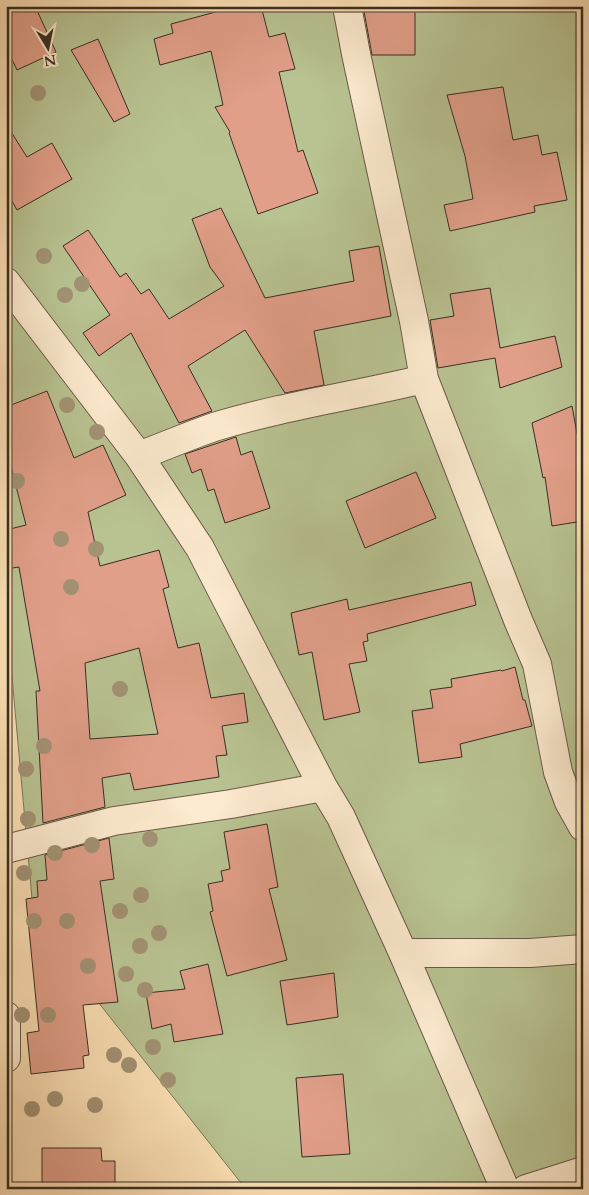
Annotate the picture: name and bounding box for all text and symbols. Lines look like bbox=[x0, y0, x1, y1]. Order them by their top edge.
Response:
north arrow bbox=[22, 22, 72, 72]
text: N bbox=[43, 50, 58, 71]

